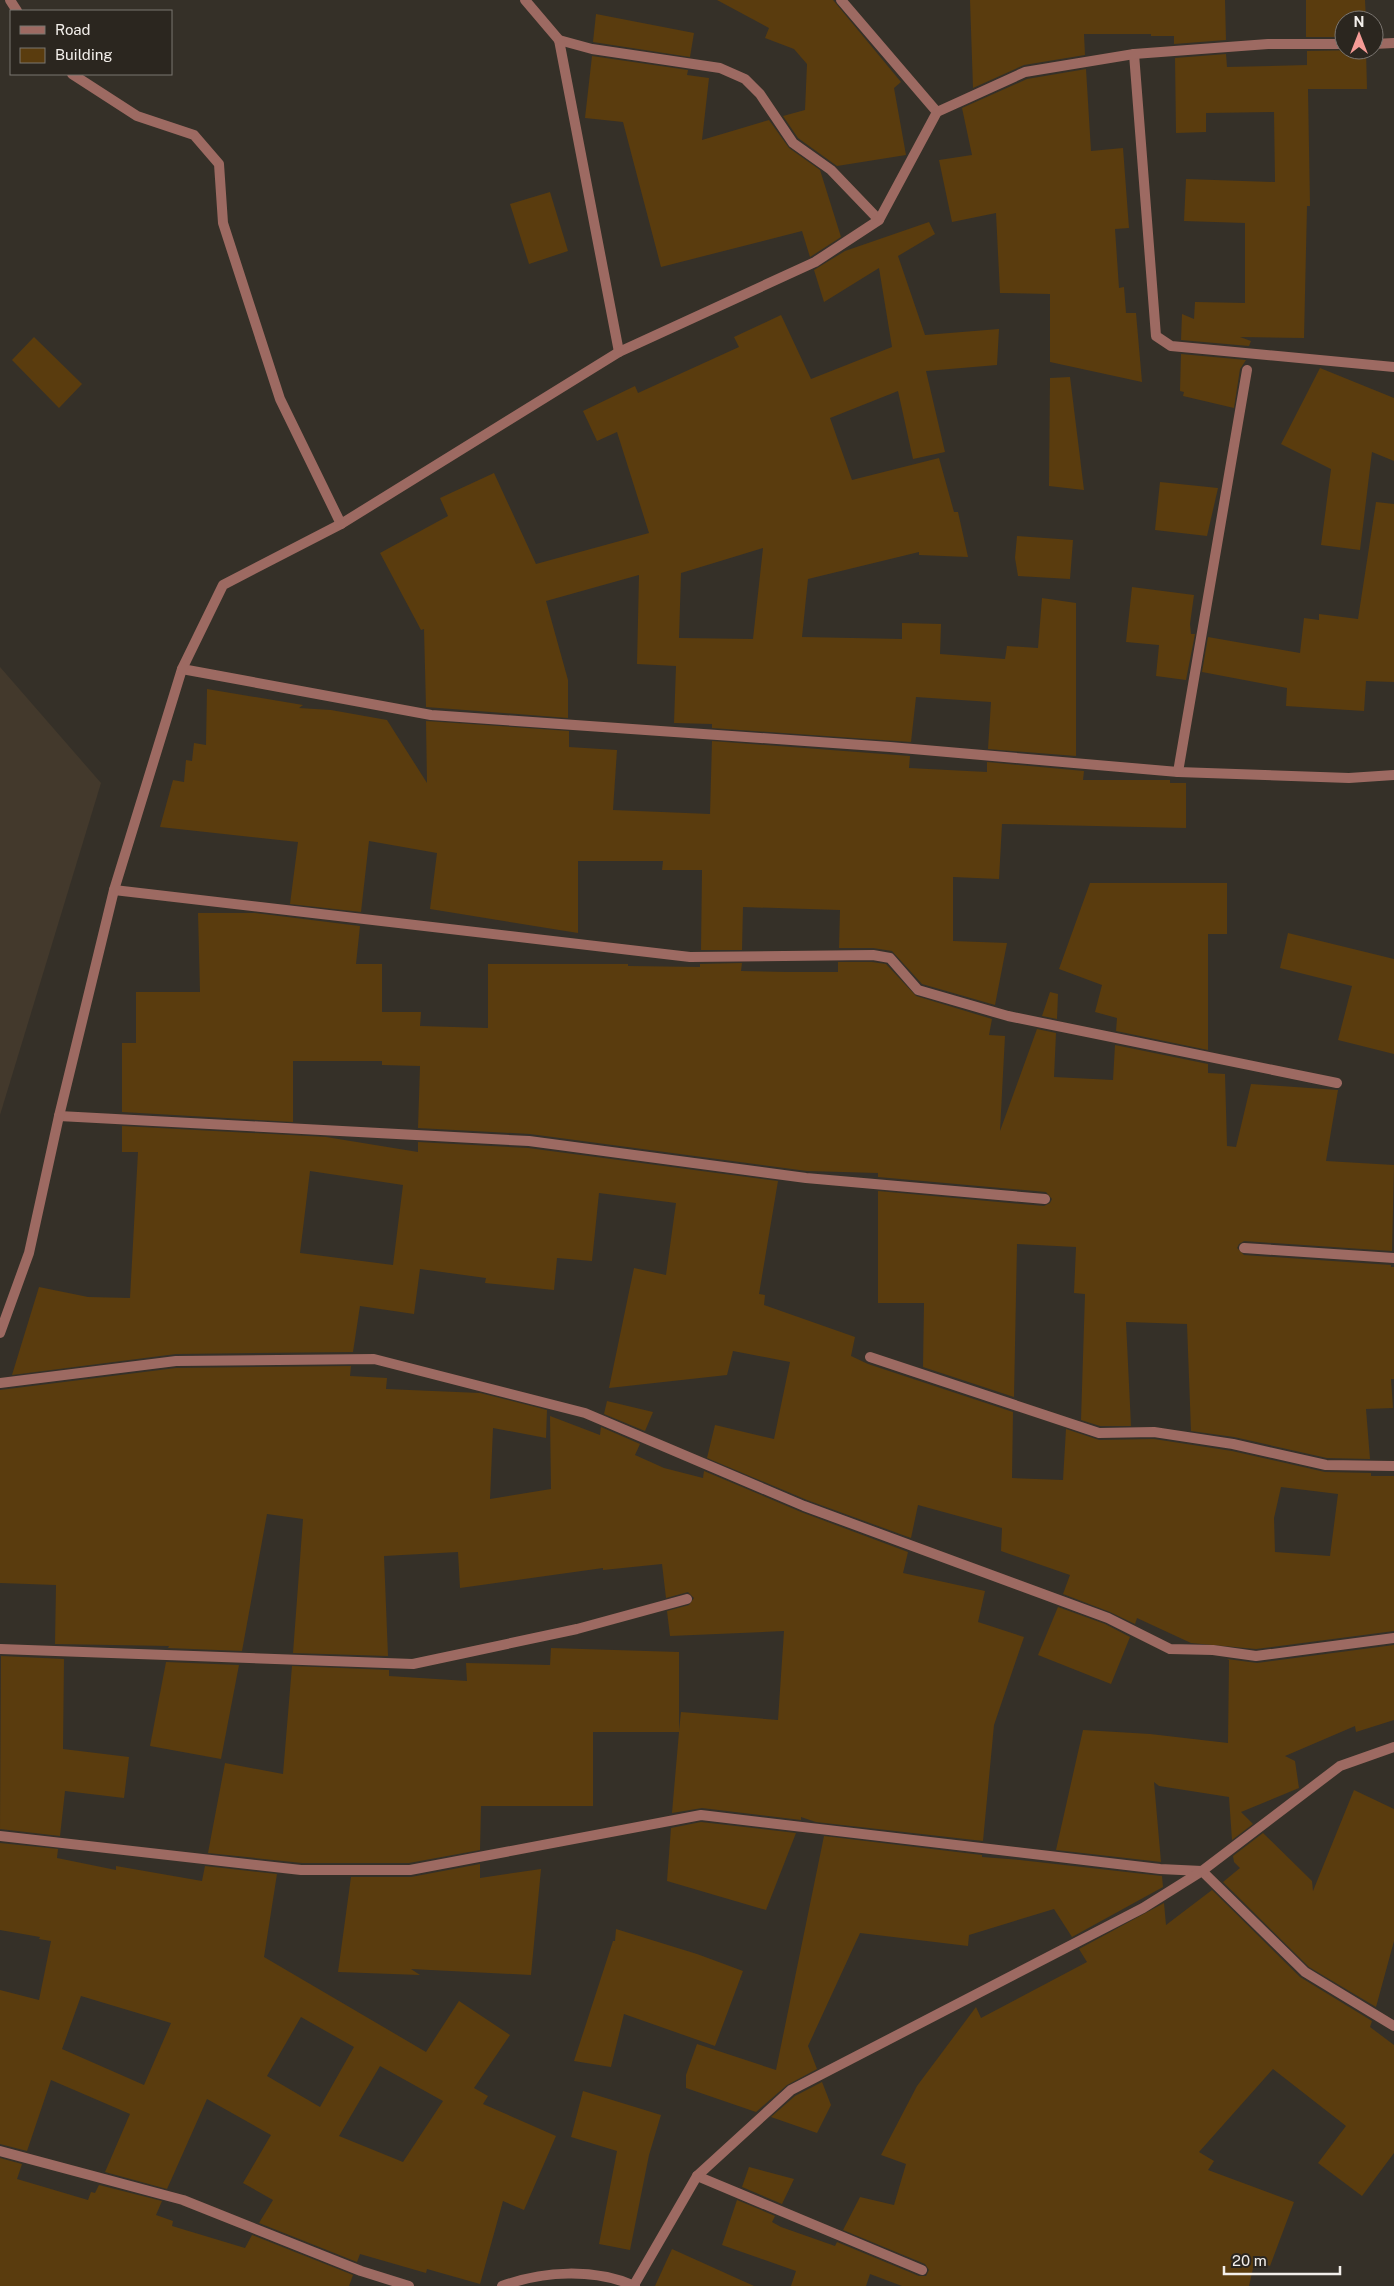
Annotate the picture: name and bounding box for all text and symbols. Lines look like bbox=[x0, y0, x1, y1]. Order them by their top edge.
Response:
legend bbox=[10, 10, 172, 75]
north arrow bbox=[1334, 10, 1384, 60]
text: N bbox=[1354, 14, 1364, 30]
text: Road bbox=[55, 21, 91, 38]
text: Building bbox=[55, 46, 113, 63]
scale bar bbox=[1224, 2244, 1340, 2276]
text: 20 m bbox=[1232, 2252, 1267, 2269]

